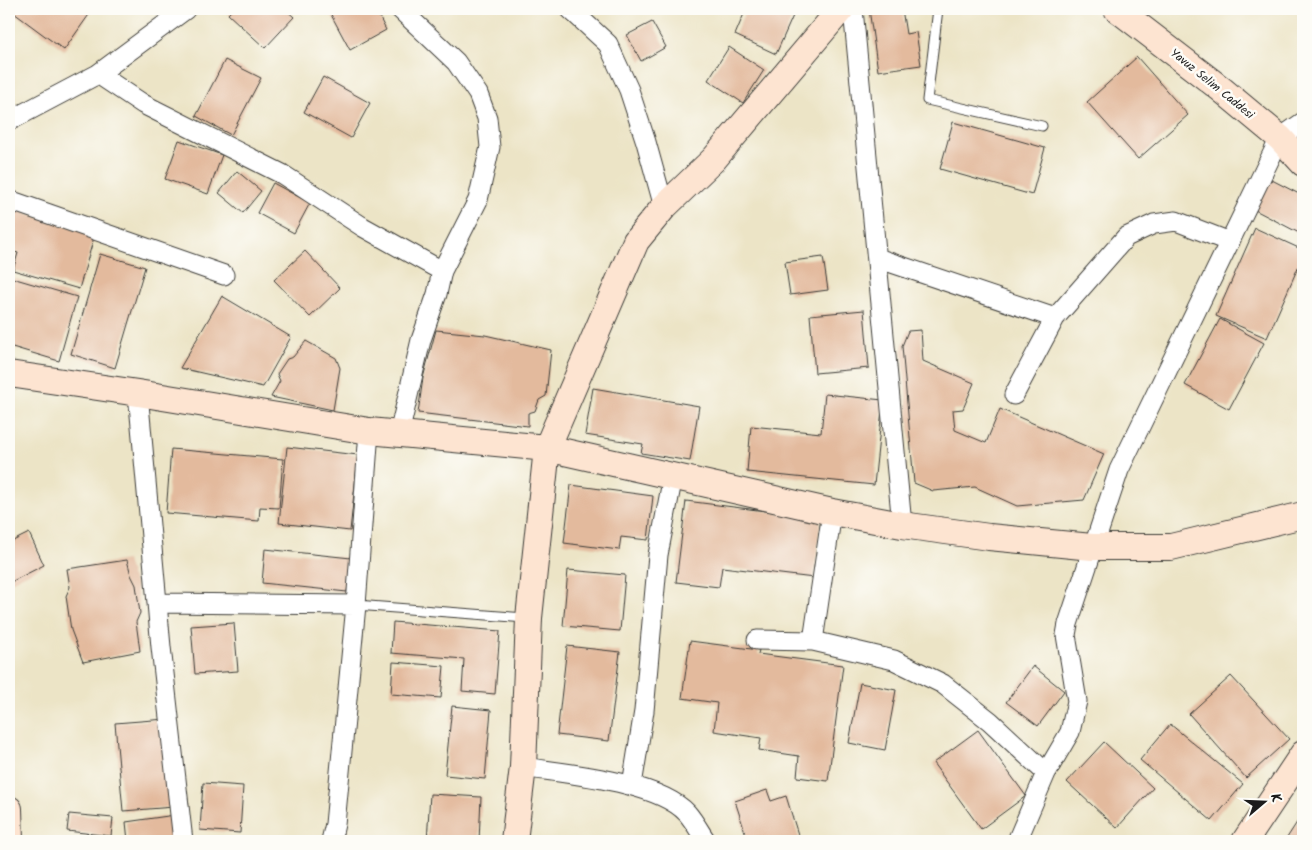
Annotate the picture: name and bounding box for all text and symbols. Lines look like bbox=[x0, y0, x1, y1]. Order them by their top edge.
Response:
street label: Yavuz Selim Caddesi bbox=[1166, 44, 1259, 125]
north arrow bbox=[1240, 778, 1290, 828]
text: K bbox=[1264, 791, 1287, 806]

